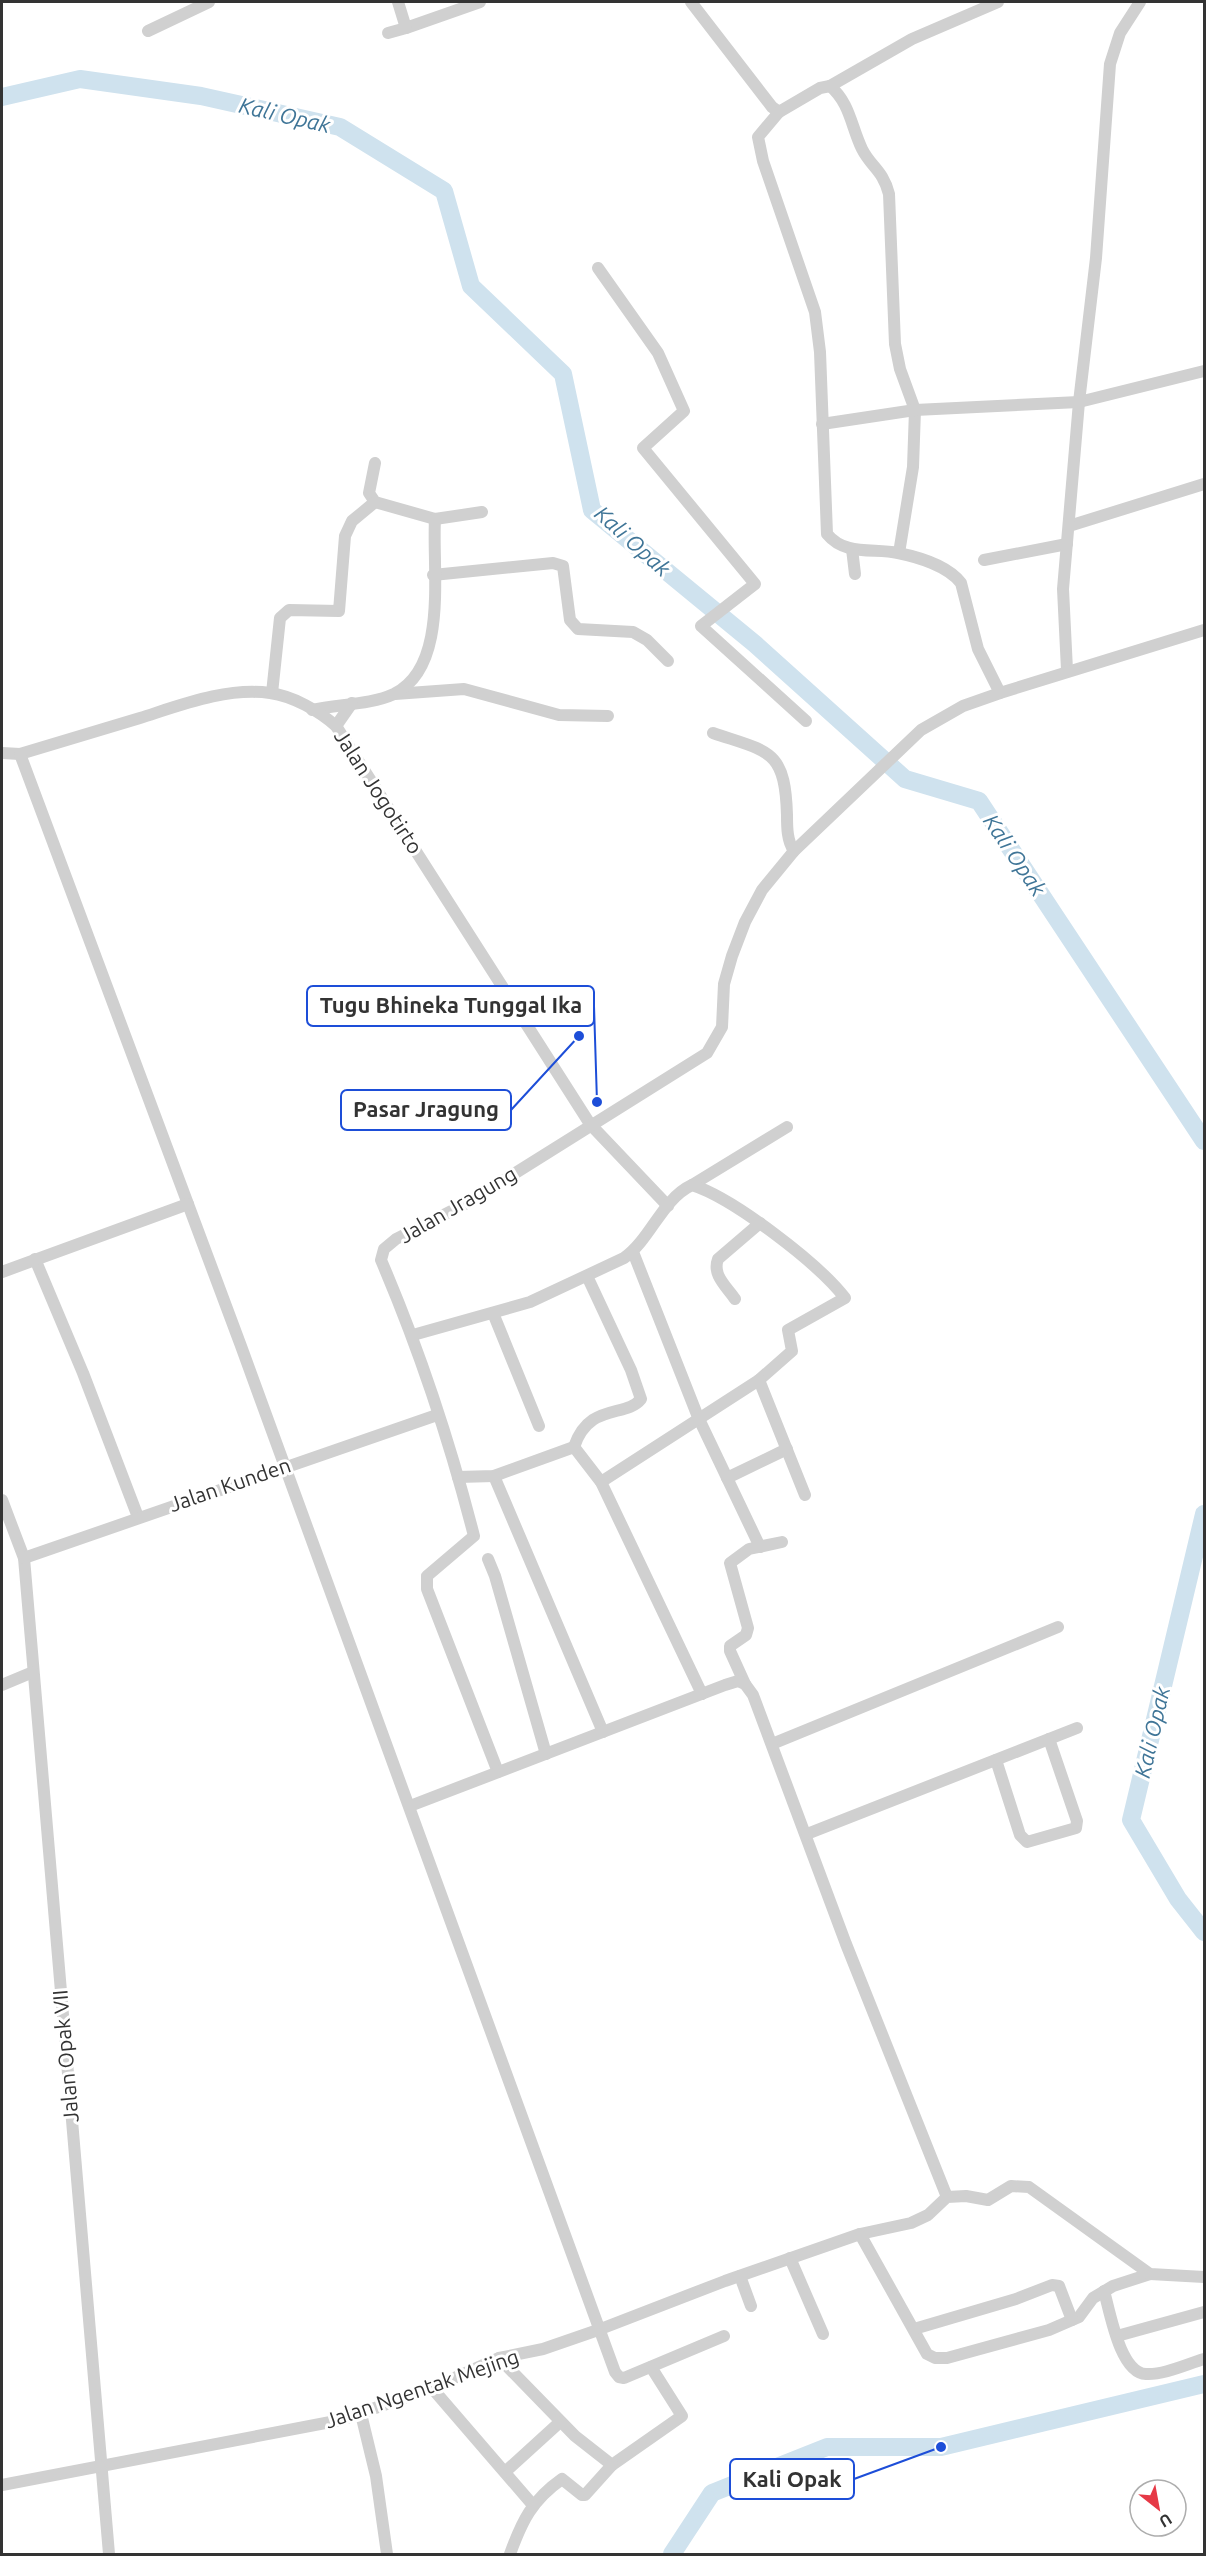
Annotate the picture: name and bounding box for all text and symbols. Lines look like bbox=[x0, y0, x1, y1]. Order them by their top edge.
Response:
water label: Kali Opak bbox=[237, 92, 334, 137]
water label: Kali Opak bbox=[590, 500, 677, 582]
street label: Jalan Jogotirto bbox=[330, 725, 428, 858]
water label: Kali Opak bbox=[979, 809, 1052, 901]
callout: Tugu Bhineka Tunggal Ika bbox=[307, 986, 594, 1026]
text: Tugu Bhineka Tunggal Ika bbox=[320, 992, 582, 1017]
callout: Pasar Jragung bbox=[341, 1090, 511, 1130]
text: Pasar Jragung bbox=[353, 1096, 499, 1121]
street label: Jalan Jragung bbox=[395, 1161, 520, 1247]
street label: Jalan Kunden bbox=[166, 1452, 294, 1516]
water label: Kali Opak bbox=[1129, 1683, 1174, 1780]
street label: Jalan Opak VII bbox=[47, 1989, 83, 2123]
street label: Jalan Ngentak Mejing bbox=[322, 2344, 522, 2433]
callout: Kali Opak bbox=[730, 2459, 854, 2499]
text: Kali Opak bbox=[742, 2466, 842, 2491]
north arrow bbox=[1128, 2478, 1188, 2538]
text: U bbox=[1156, 2510, 1175, 2531]

